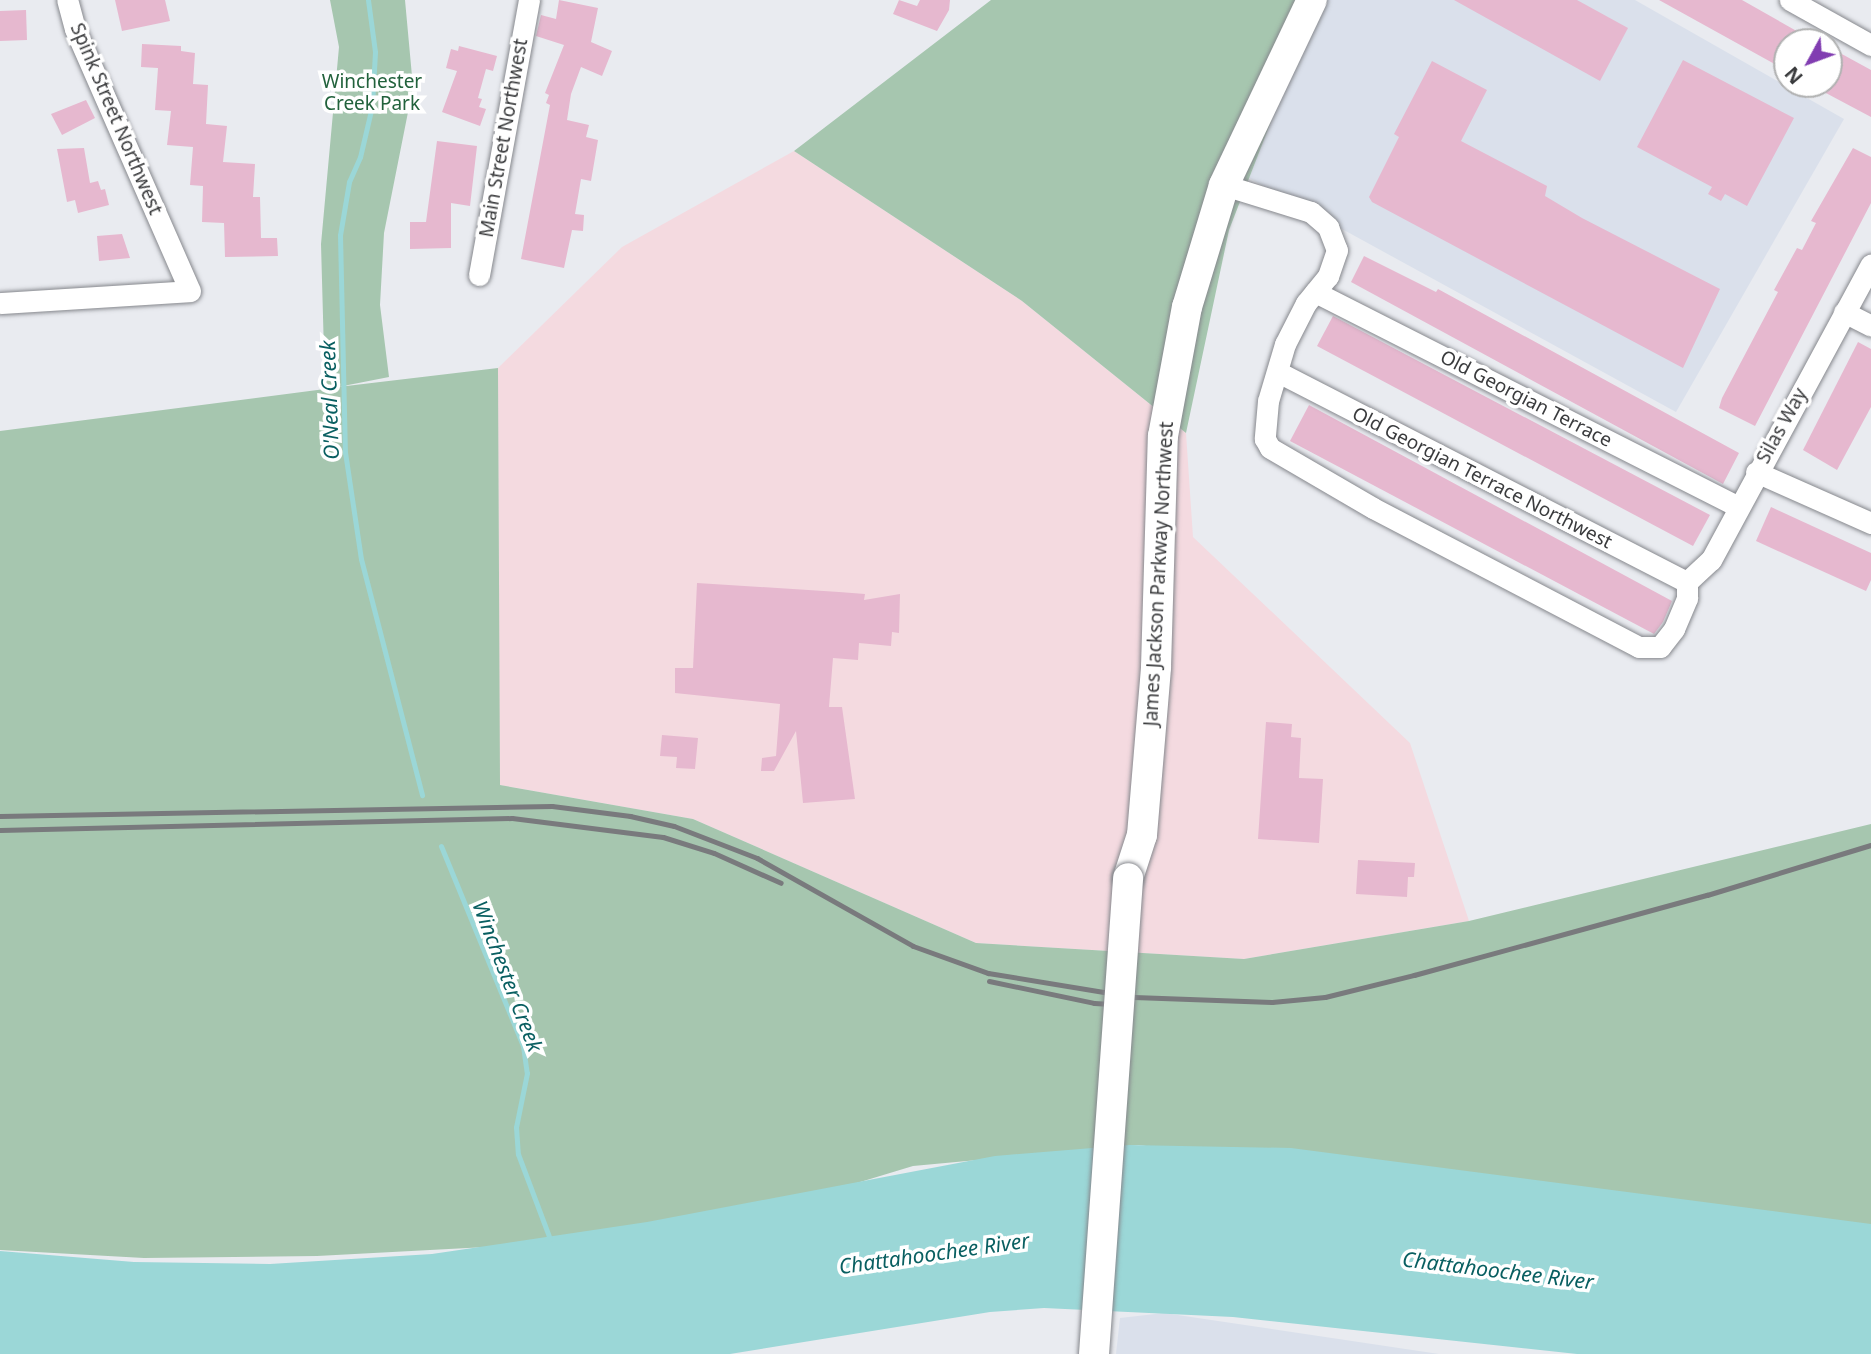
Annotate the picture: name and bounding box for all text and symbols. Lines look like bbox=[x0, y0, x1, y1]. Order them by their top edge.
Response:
street label: Spink Street Northwest bbox=[65, 20, 167, 218]
north arrow bbox=[1773, 28, 1843, 98]
street label: Main Street Northwest bbox=[475, 37, 533, 239]
text: N bbox=[1779, 61, 1809, 90]
park label: Winchester Creek Park bbox=[322, 71, 422, 115]
water label: O'Neal Creek bbox=[314, 340, 344, 460]
street label: Old Georgian Terrace bbox=[1436, 346, 1616, 452]
street label: Silas Way bbox=[1752, 384, 1812, 468]
street label: Old Georgian Terrace Northwest bbox=[1348, 402, 1616, 554]
street label: James Jackson Parkway Northwest bbox=[1140, 421, 1178, 727]
water label: Winchester Creek bbox=[468, 897, 548, 1055]
water label: Chattahoochee River bbox=[837, 1227, 1031, 1279]
water label: Chattahoochee River bbox=[1401, 1246, 1595, 1294]

